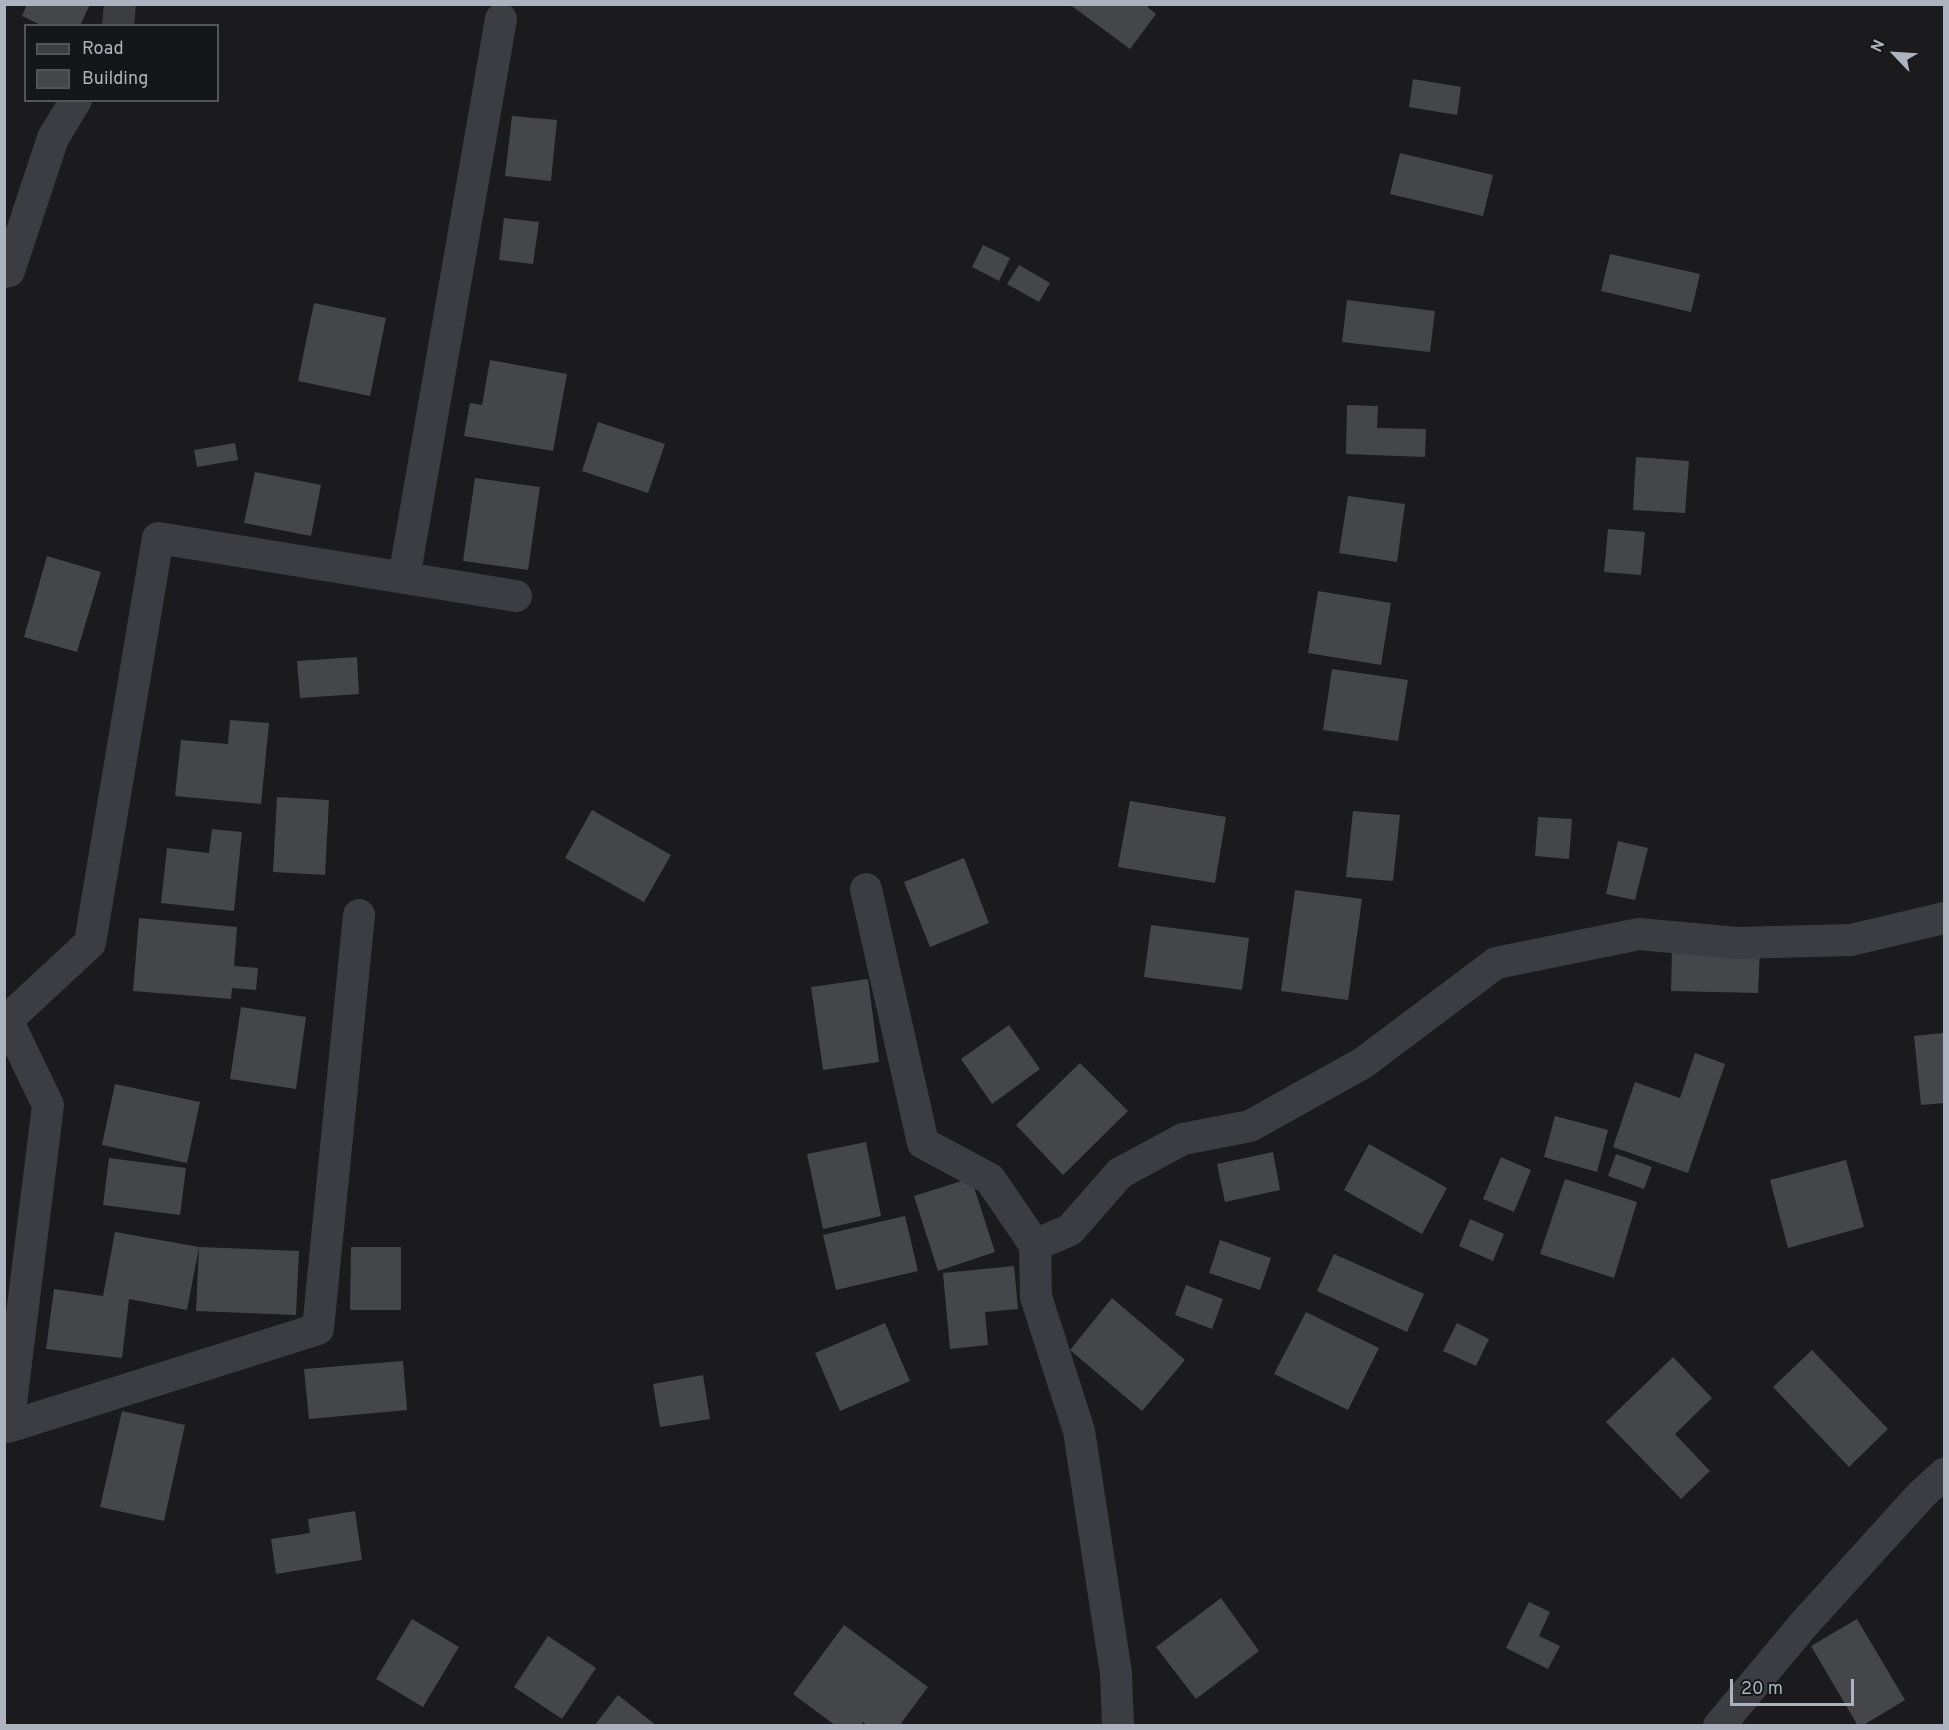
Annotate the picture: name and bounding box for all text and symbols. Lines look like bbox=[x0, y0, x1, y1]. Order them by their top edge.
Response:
legend bbox=[24, 24, 219, 102]
north arrow bbox=[1865, 24, 1925, 84]
text: N bbox=[1867, 37, 1890, 56]
text: Road bbox=[82, 38, 124, 61]
text: Building bbox=[82, 68, 148, 91]
scale bar bbox=[1733, 1667, 1858, 1705]
text: 20 m bbox=[1741, 1678, 1783, 1701]

